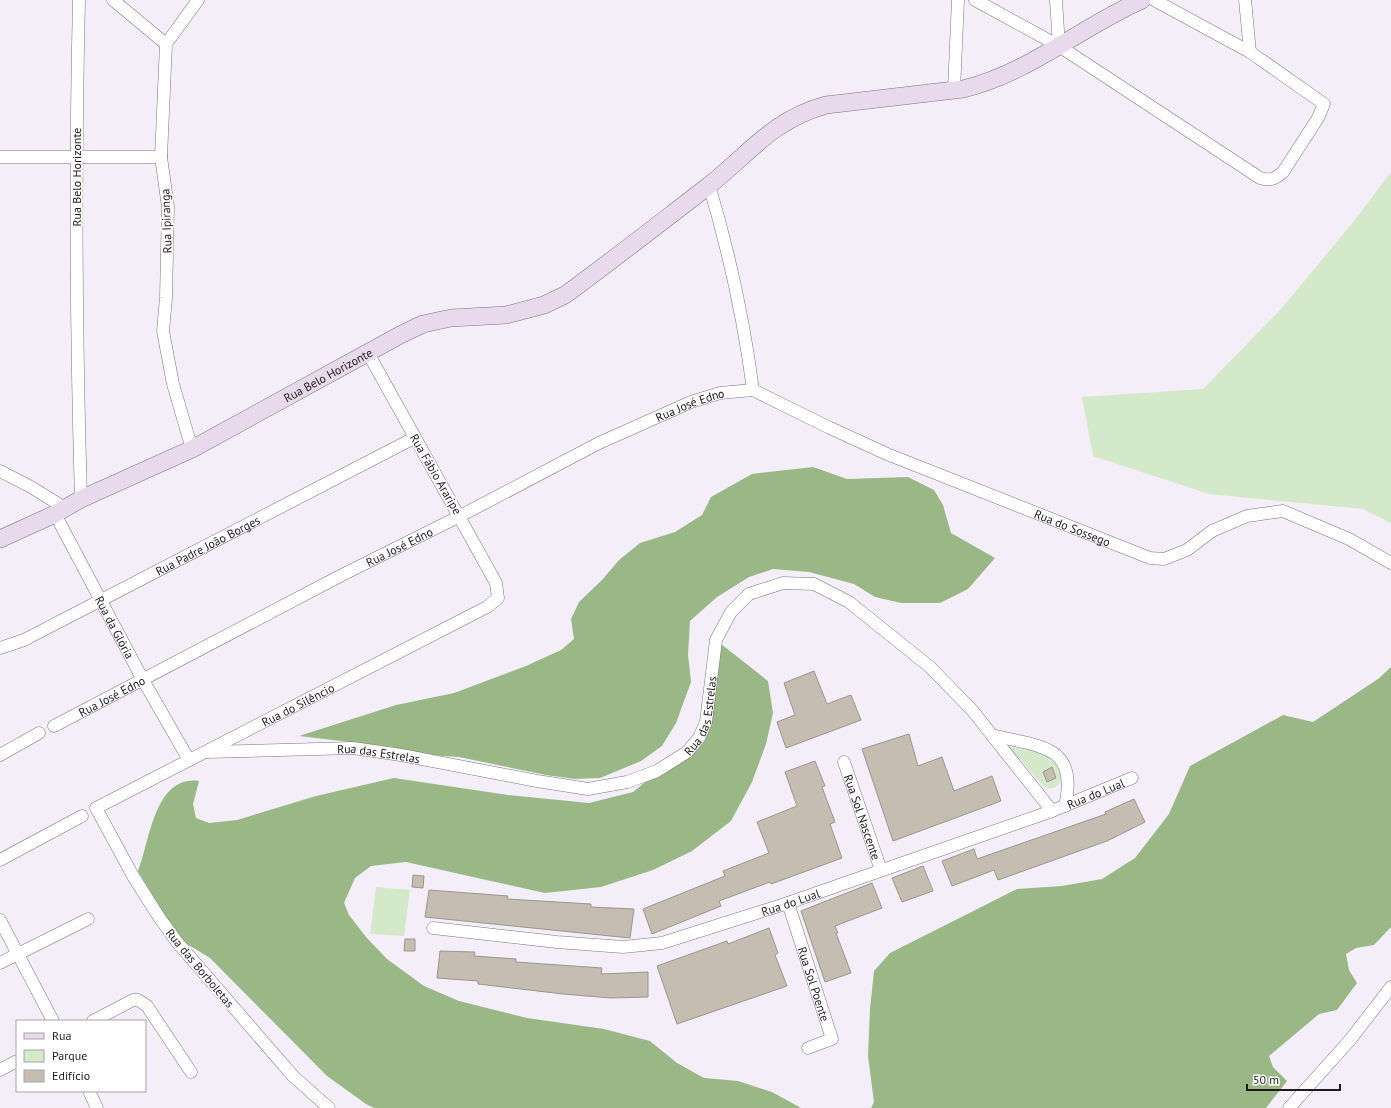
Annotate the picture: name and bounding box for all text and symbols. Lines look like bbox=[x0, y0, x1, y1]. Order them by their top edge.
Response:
street label: Rua Belo Horizonte bbox=[69, 128, 84, 226]
street label: Rua Ipiranga bbox=[157, 188, 175, 254]
street label: Rua Belo Horizonte bbox=[281, 344, 375, 405]
street label: Rua José Edno bbox=[653, 385, 725, 424]
street label: Rua Fábio Araripe bbox=[407, 431, 465, 517]
street label: Rua do Sossego bbox=[1032, 506, 1113, 549]
street label: Rua Padre João Borges bbox=[153, 512, 262, 578]
street label: Rua José Edno bbox=[363, 523, 435, 569]
street label: Rua da Glória bbox=[92, 593, 138, 661]
street label: Rua José Edno bbox=[76, 672, 147, 719]
street label: Rua das Estrelas bbox=[680, 675, 719, 758]
street label: Rua do Silêncio bbox=[259, 679, 337, 729]
street label: Rua das Estrelas bbox=[337, 740, 421, 766]
street label: Rua Sol Nascente bbox=[841, 772, 884, 861]
street label: Rua do Lual bbox=[1065, 774, 1127, 812]
street label: Rua do Lual bbox=[759, 885, 822, 919]
street label: Rua das Borboletas bbox=[163, 925, 237, 1011]
street label: Rua Sol Poente bbox=[795, 945, 833, 1023]
legend bbox=[16, 1020, 146, 1092]
text: Rua bbox=[52, 1028, 71, 1043]
text: Parque bbox=[52, 1048, 87, 1063]
scale bar bbox=[1247, 1066, 1340, 1092]
text: Edifício bbox=[52, 1068, 90, 1083]
text: 50 m bbox=[1253, 1072, 1279, 1087]

